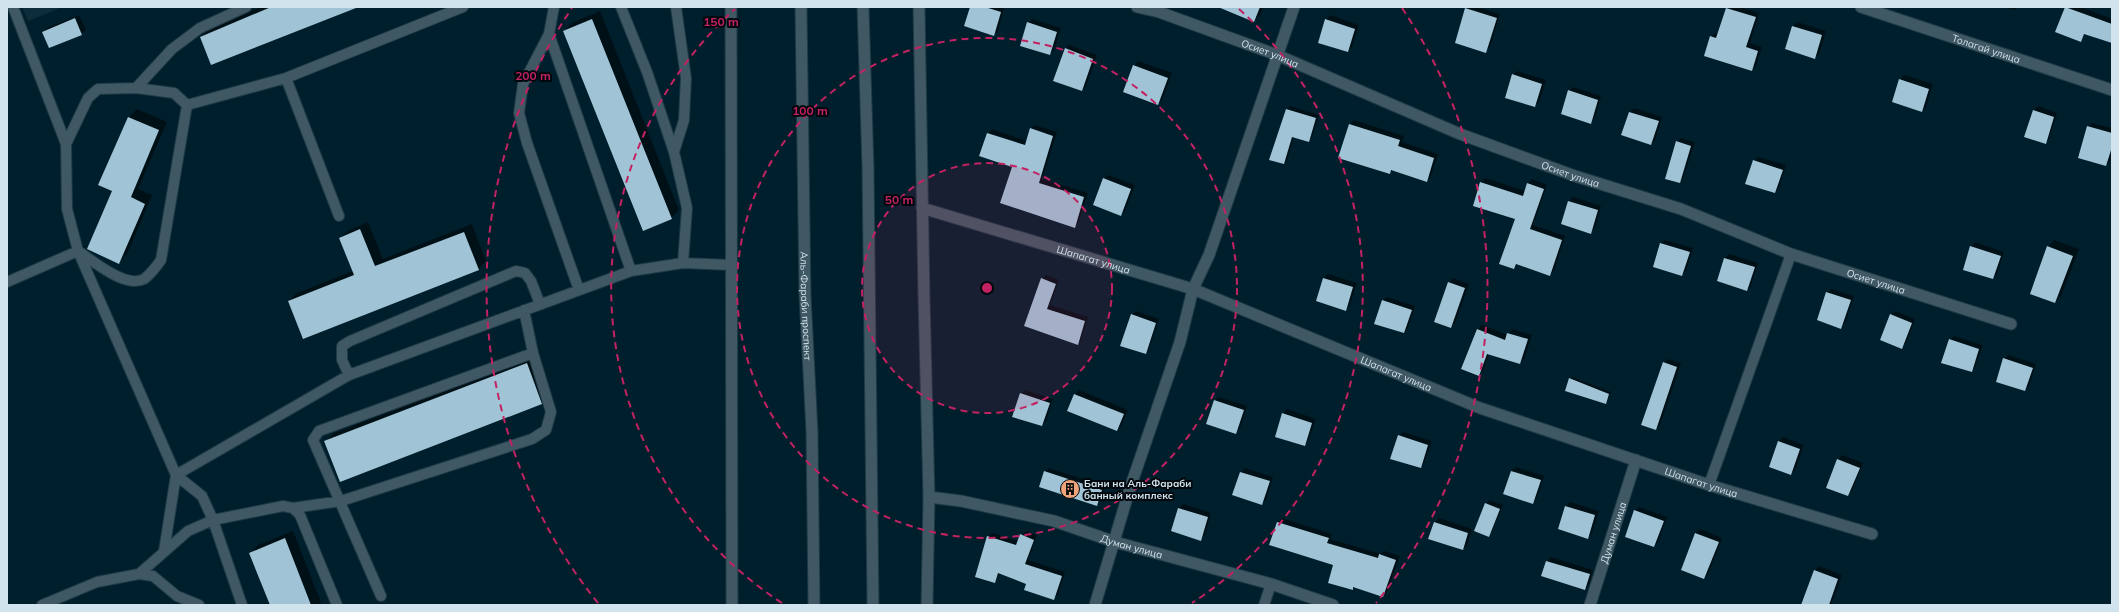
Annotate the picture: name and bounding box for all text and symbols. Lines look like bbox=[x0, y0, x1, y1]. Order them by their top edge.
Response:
text: 150 m bbox=[703, 14, 739, 29]
street label: Толагай улица bbox=[1950, 32, 2022, 66]
street label: Осиет улица bbox=[1239, 37, 1301, 71]
text: 200 m bbox=[515, 68, 551, 83]
text: 100 m bbox=[792, 103, 828, 118]
street label: Осиет улица bbox=[1539, 158, 1601, 190]
text: 50 m bbox=[885, 192, 913, 207]
street label: Шапагат улица bbox=[1055, 243, 1132, 277]
street label: Аль-Фараби проспект bbox=[797, 251, 814, 361]
street label: Осиет улица bbox=[1845, 266, 1907, 297]
centre of rings bbox=[980, 281, 994, 295]
street label: Шапагат улица bbox=[1359, 353, 1434, 394]
street label: Шапагат улица bbox=[1663, 465, 1739, 500]
place label: Бани на Аль-Фараби банный комплекс bbox=[1084, 477, 1191, 502]
building icon: Бани на Аль-Фараби банный комплекс bbox=[1059, 478, 1081, 500]
street label: Думан улица bbox=[1598, 500, 1629, 565]
street label: Думан улица bbox=[1099, 531, 1164, 562]

